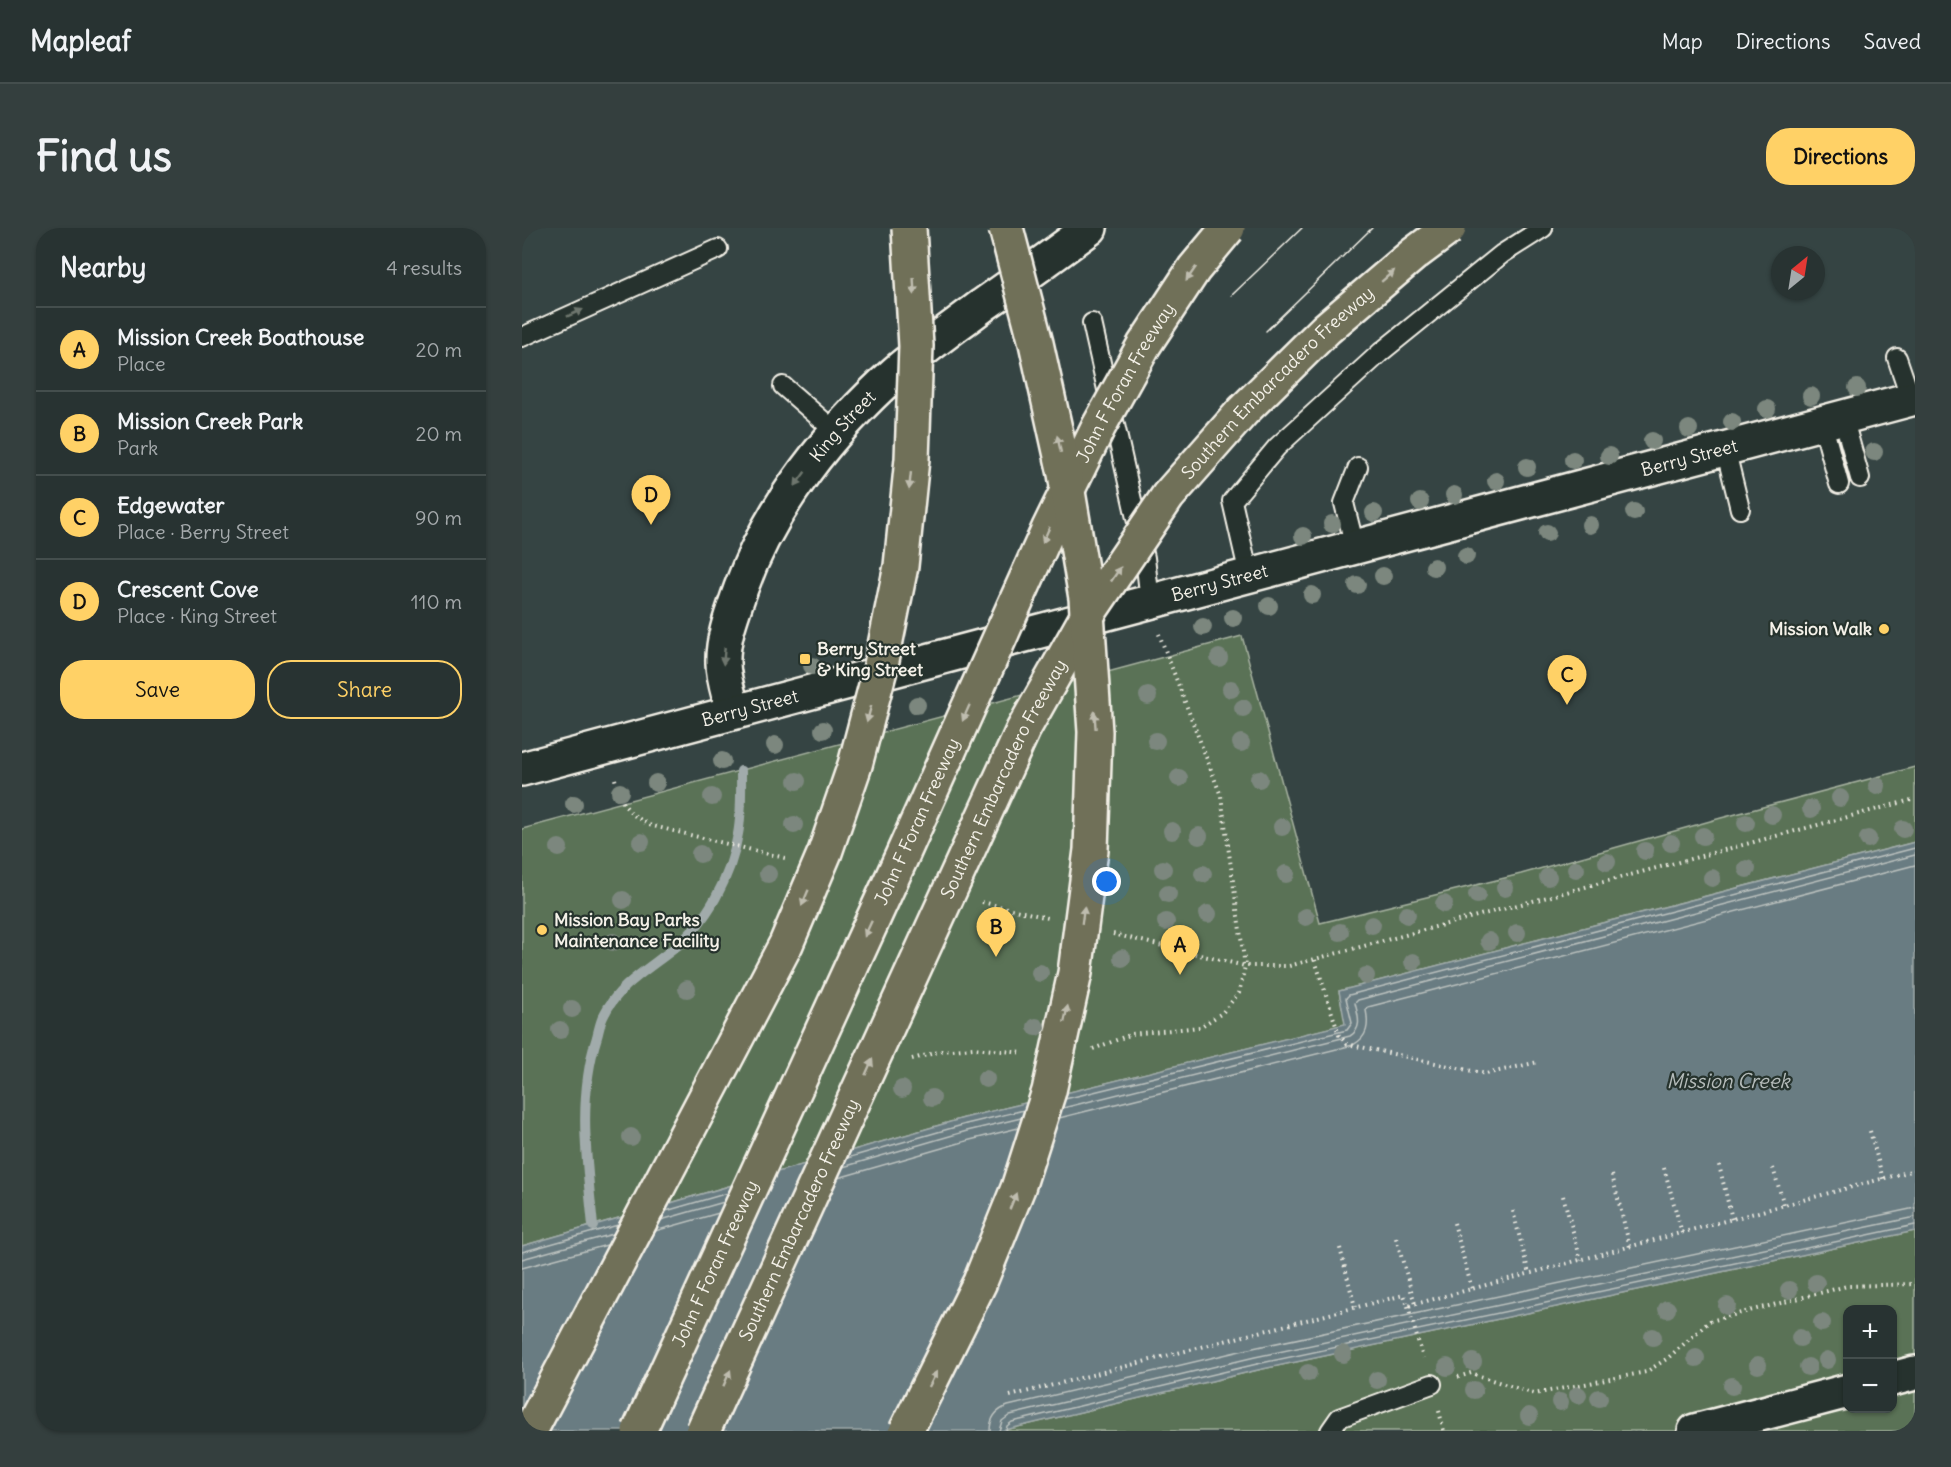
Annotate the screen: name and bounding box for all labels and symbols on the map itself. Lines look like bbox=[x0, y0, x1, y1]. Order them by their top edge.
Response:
north arrow bbox=[1771, 246, 1825, 300]
one-way arrow bbox=[1185, 265, 1197, 281]
one-way arrow bbox=[1380, 270, 1395, 283]
one-way arrow bbox=[909, 277, 918, 296]
street label: Southern Embarcadero Freeway bbox=[1176, 281, 1379, 484]
street label: John F Foran Freeway bbox=[1071, 298, 1180, 467]
one-way arrow bbox=[567, 308, 585, 318]
street label: King Street bbox=[804, 385, 880, 466]
street label: Berry Street bbox=[1638, 434, 1740, 481]
one-way arrow bbox=[1053, 435, 1063, 453]
one-way arrow bbox=[795, 471, 807, 486]
one-way arrow bbox=[905, 472, 915, 491]
pin: D bbox=[632, 476, 670, 525]
one-way arrow bbox=[1041, 527, 1050, 544]
street label: Berry Street bbox=[1169, 559, 1270, 607]
one-way arrow bbox=[1110, 565, 1121, 582]
place label: Mission Walk bbox=[1769, 617, 1872, 640]
marker: Mission Walk bbox=[1877, 622, 1891, 636]
place label: Berry Street & King Street bbox=[817, 637, 924, 681]
one-way arrow bbox=[719, 646, 729, 665]
marker: Berry Street & King Street bbox=[798, 652, 812, 666]
street label: Southern Embarcadero Freeway bbox=[935, 655, 1072, 902]
pin: C bbox=[1548, 656, 1586, 705]
street label: Berry Street bbox=[699, 684, 801, 732]
one-way arrow bbox=[863, 705, 873, 723]
one-way arrow bbox=[961, 705, 971, 723]
one-way arrow bbox=[1090, 711, 1099, 730]
street label: John F Foran Freeway bbox=[869, 734, 964, 908]
your location bbox=[1092, 867, 1121, 896]
one-way arrow bbox=[801, 890, 810, 907]
one-way arrow bbox=[1078, 905, 1087, 924]
place label: Mission Bay Parks Maintenance Facility bbox=[554, 908, 720, 952]
pin: B bbox=[976, 908, 1016, 957]
one-way arrow bbox=[864, 921, 873, 938]
marker: Mission Bay Parks Maintenance Facility bbox=[535, 923, 549, 937]
pin: A bbox=[1160, 926, 1200, 975]
one-way arrow bbox=[1062, 1004, 1071, 1023]
one-way arrow bbox=[864, 1057, 874, 1075]
water label: Mission Creek bbox=[1666, 1068, 1791, 1093]
street label: Southern Embarcadero Freeway bbox=[734, 1095, 864, 1345]
street label: John F Foran Freeway bbox=[667, 1176, 763, 1350]
one-way arrow bbox=[1008, 1192, 1018, 1210]
one-way arrow bbox=[723, 1369, 732, 1386]
one-way arrow bbox=[928, 1370, 938, 1387]

